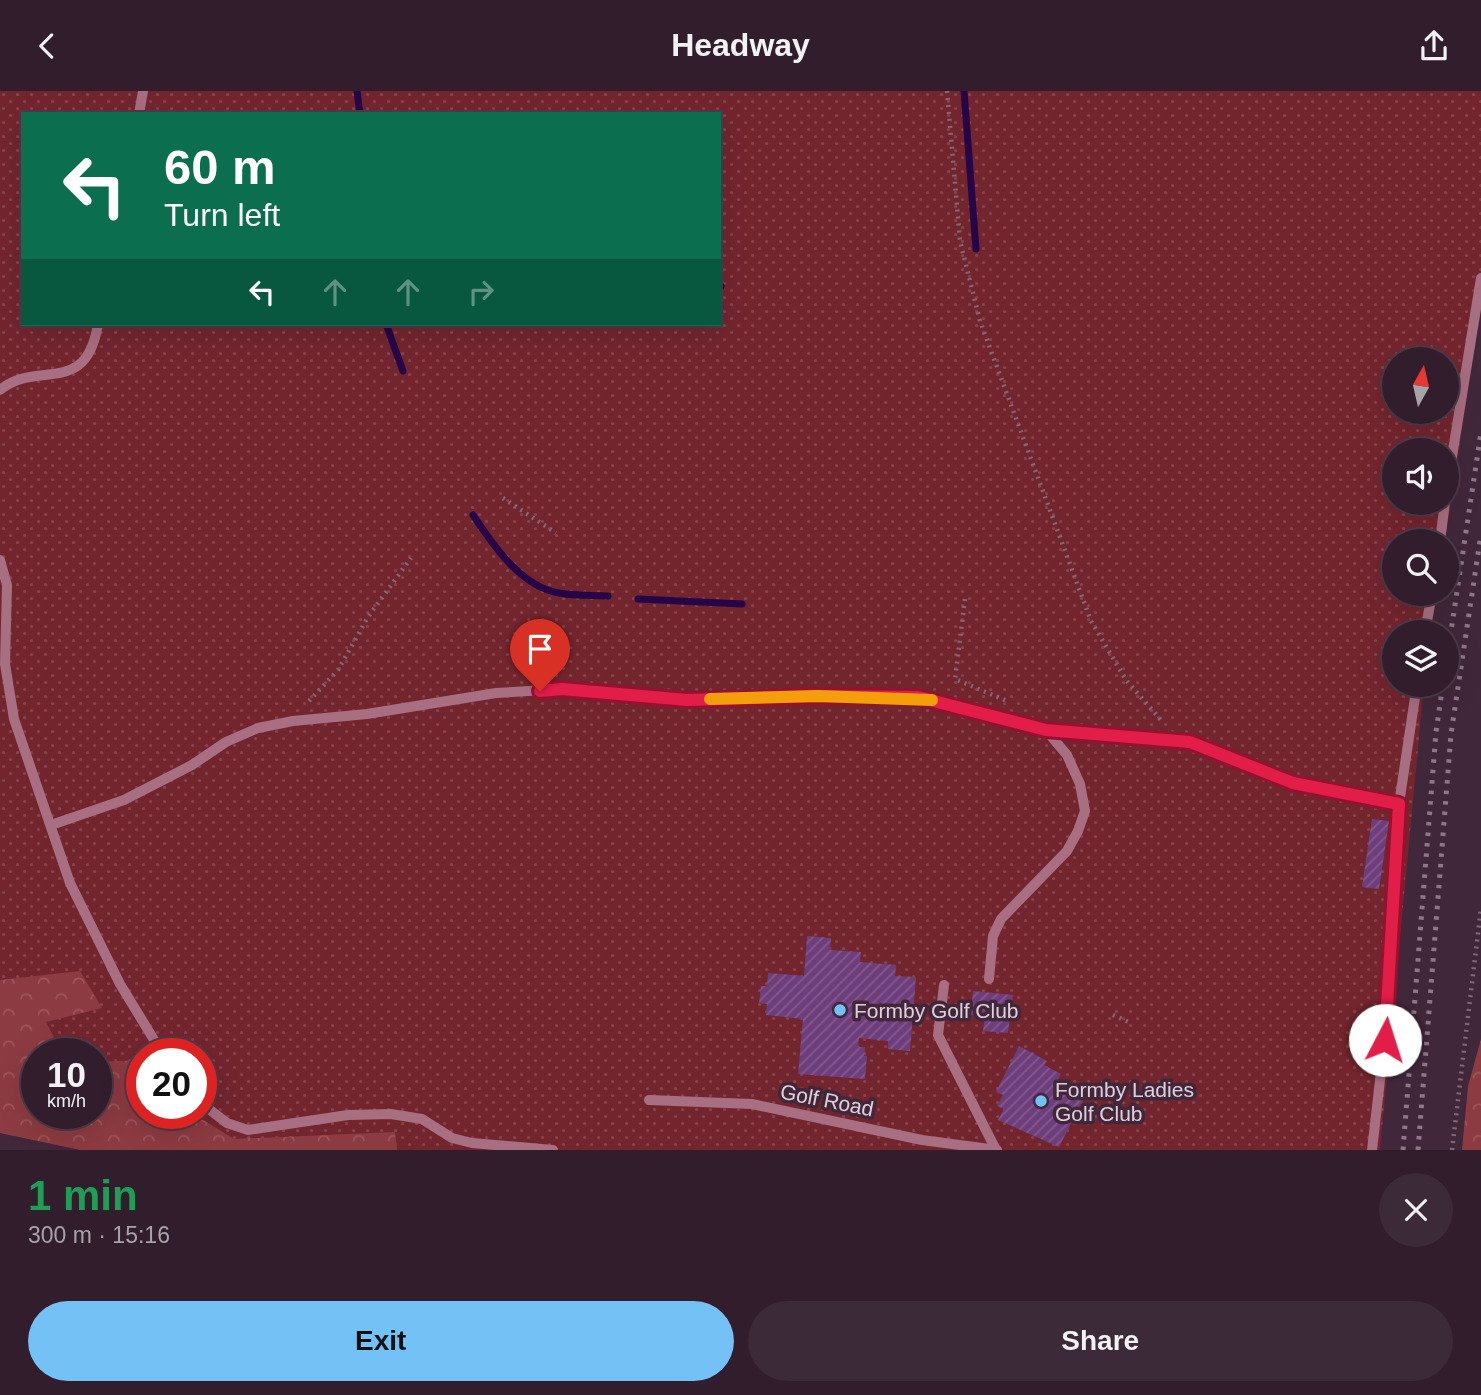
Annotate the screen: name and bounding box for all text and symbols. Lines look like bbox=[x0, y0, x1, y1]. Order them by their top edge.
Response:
icon: back bbox=[28, 27, 66, 65]
text: Headway bbox=[671, 27, 810, 63]
icon: share bbox=[1415, 27, 1453, 65]
icon: left bbox=[49, 140, 140, 231]
text: 60 m bbox=[164, 140, 276, 194]
text: Turn left bbox=[164, 197, 280, 233]
icon: left bbox=[243, 273, 281, 311]
icon: ahead bbox=[316, 273, 354, 311]
icon: ahead bbox=[389, 273, 427, 311]
icon: right bbox=[462, 273, 500, 311]
north arrow bbox=[1382, 347, 1460, 423]
map controls bbox=[1382, 347, 1459, 697]
button: sound bbox=[1382, 438, 1459, 515]
button: search bbox=[1382, 529, 1459, 606]
pin bbox=[510, 619, 570, 691]
button: layers bbox=[1382, 620, 1459, 697]
icon: arrive bbox=[521, 630, 559, 668]
place label: Formby Golf Club bbox=[854, 999, 1019, 1022]
marker: Formby Golf Club bbox=[832, 1002, 848, 1018]
position arrow bbox=[1348, 1003, 1422, 1077]
speed limit sign: 20 bbox=[126, 1038, 217, 1129]
text: 10 bbox=[47, 1055, 86, 1094]
place label: Formby Ladies Golf Club bbox=[1055, 1078, 1194, 1125]
street label: Golf Road bbox=[778, 1080, 876, 1120]
text: km/h bbox=[47, 1091, 86, 1111]
marker: Formby Ladies Golf Club bbox=[1033, 1093, 1049, 1109]
text: 1 min bbox=[28, 1172, 138, 1219]
button: close bbox=[1379, 1173, 1453, 1247]
text: 300 m · 15:16 bbox=[28, 1222, 170, 1248]
button: Exit bbox=[28, 1301, 734, 1381]
button: Share bbox=[748, 1301, 1453, 1381]

